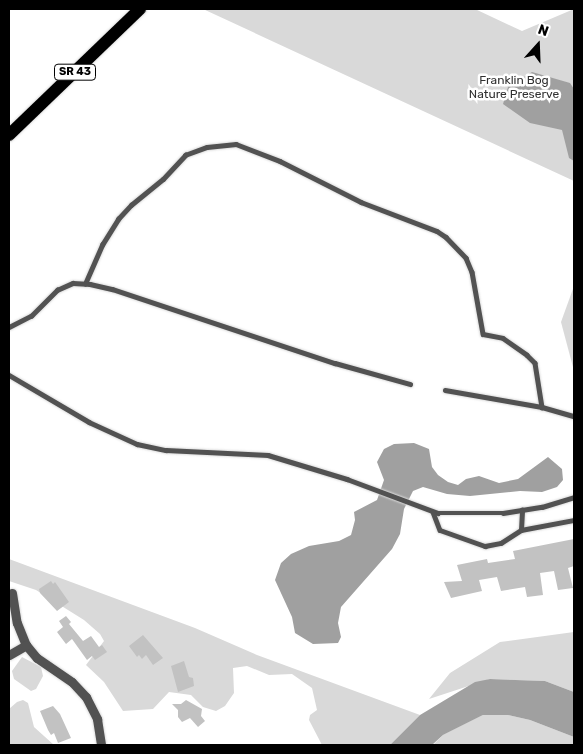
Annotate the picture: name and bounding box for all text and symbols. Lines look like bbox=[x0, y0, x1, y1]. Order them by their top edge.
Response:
north arrow bbox=[513, 20, 563, 70]
text: N bbox=[536, 21, 551, 40]
road number: SR 43 bbox=[54, 64, 96, 80]
park label: Franklin Bog Nature Preserve bbox=[469, 74, 559, 102]

